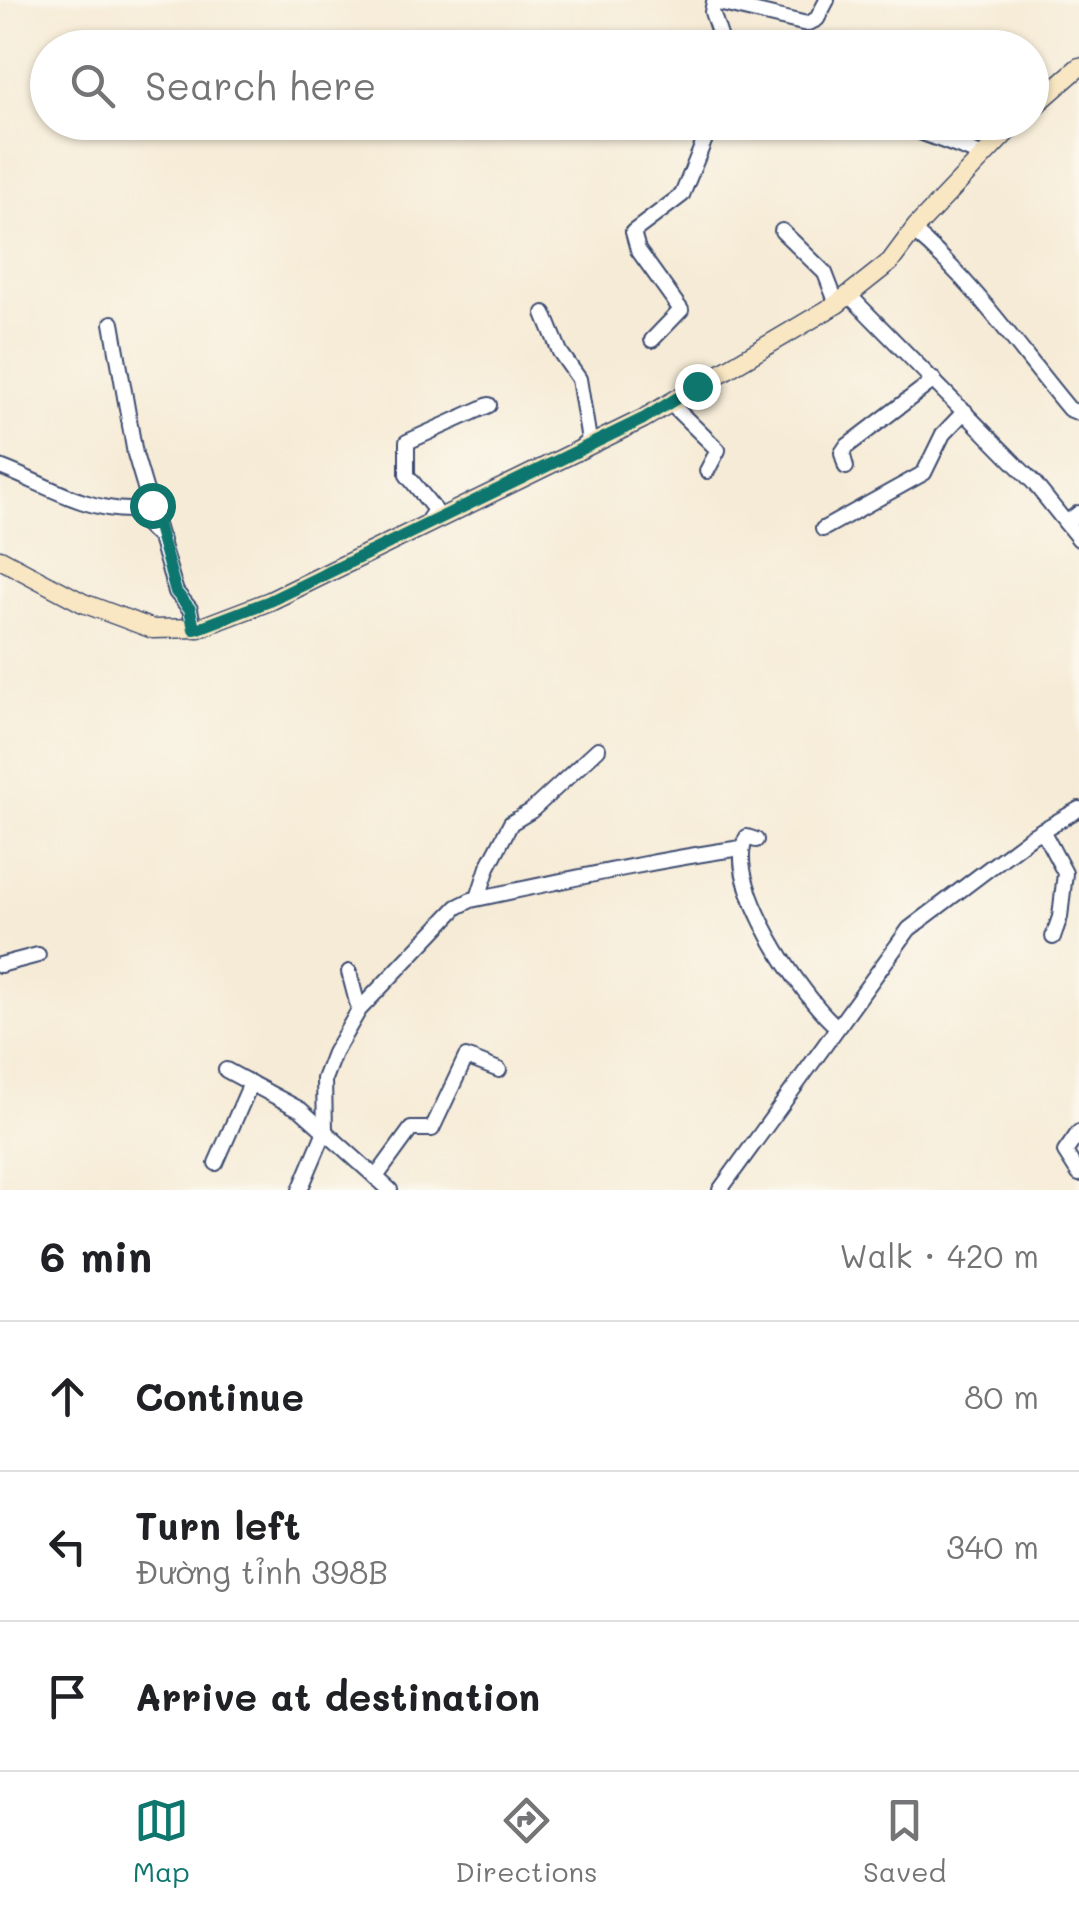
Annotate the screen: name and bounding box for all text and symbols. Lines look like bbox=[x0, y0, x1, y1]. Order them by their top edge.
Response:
search box bbox=[30, 30, 1049, 140]
icon: search bbox=[65, 58, 120, 113]
text: Search here bbox=[145, 60, 376, 110]
route end bbox=[675, 364, 721, 410]
route start bbox=[130, 483, 176, 529]
text: 6 min bbox=[40, 1228, 152, 1283]
text: Walk · 420 m bbox=[839, 1234, 1039, 1276]
icon: ahead bbox=[40, 1369, 95, 1424]
text: Continue bbox=[135, 1371, 304, 1421]
text: 80 m bbox=[964, 1375, 1039, 1417]
text: Turn left bbox=[135, 1500, 301, 1550]
icon: left bbox=[40, 1519, 95, 1574]
text: 340 m bbox=[946, 1525, 1039, 1567]
text: Đường tỉnh 398B bbox=[135, 1550, 388, 1592]
icon: arrive bbox=[40, 1669, 95, 1724]
text: Arrive at destination bbox=[135, 1671, 540, 1721]
tab: Map bbox=[133, 1793, 190, 1889]
tab: Directions bbox=[455, 1793, 598, 1889]
tab: Saved bbox=[863, 1793, 946, 1889]

